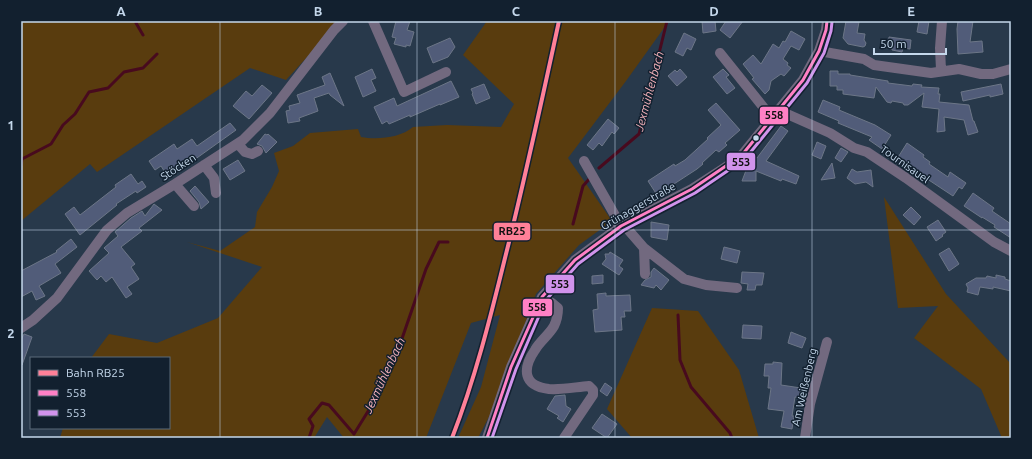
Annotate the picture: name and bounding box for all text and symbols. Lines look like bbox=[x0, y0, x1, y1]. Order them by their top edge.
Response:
text: A bbox=[116, 4, 126, 18]
text: B bbox=[314, 4, 323, 18]
text: C bbox=[512, 4, 521, 18]
text: D bbox=[709, 4, 719, 18]
text: E bbox=[907, 4, 915, 18]
scale bar bbox=[874, 30, 946, 56]
text: 50 m bbox=[880, 37, 907, 50]
water label: Jexmühlenbach bbox=[632, 50, 666, 133]
line badge: 558 bbox=[759, 106, 789, 125]
text: 558 bbox=[765, 109, 783, 121]
text: 1 bbox=[7, 118, 15, 132]
unlabelled marker bbox=[751, 133, 761, 143]
street label: Tournisauel bbox=[878, 143, 932, 185]
street label: Stöcken bbox=[158, 151, 198, 183]
line badge: 553 bbox=[726, 152, 756, 171]
text: 553 bbox=[732, 156, 750, 168]
street label: Grünaggerstraße bbox=[599, 180, 677, 232]
line badge: RB25 bbox=[493, 222, 531, 241]
text: RB25 bbox=[499, 225, 525, 237]
line badge: 553 bbox=[545, 274, 575, 294]
text: 553 bbox=[551, 278, 569, 290]
line badge: 558 bbox=[522, 298, 553, 317]
text: 558 bbox=[528, 301, 546, 313]
text: 2 bbox=[7, 326, 15, 340]
water label: Jexmühlenbach bbox=[360, 335, 407, 416]
street label: Am Weißenberg bbox=[789, 347, 819, 427]
legend bbox=[30, 357, 170, 429]
text: Bahn RB25 bbox=[66, 366, 125, 379]
text: 558 bbox=[66, 386, 87, 399]
text: 553 bbox=[66, 406, 86, 419]

